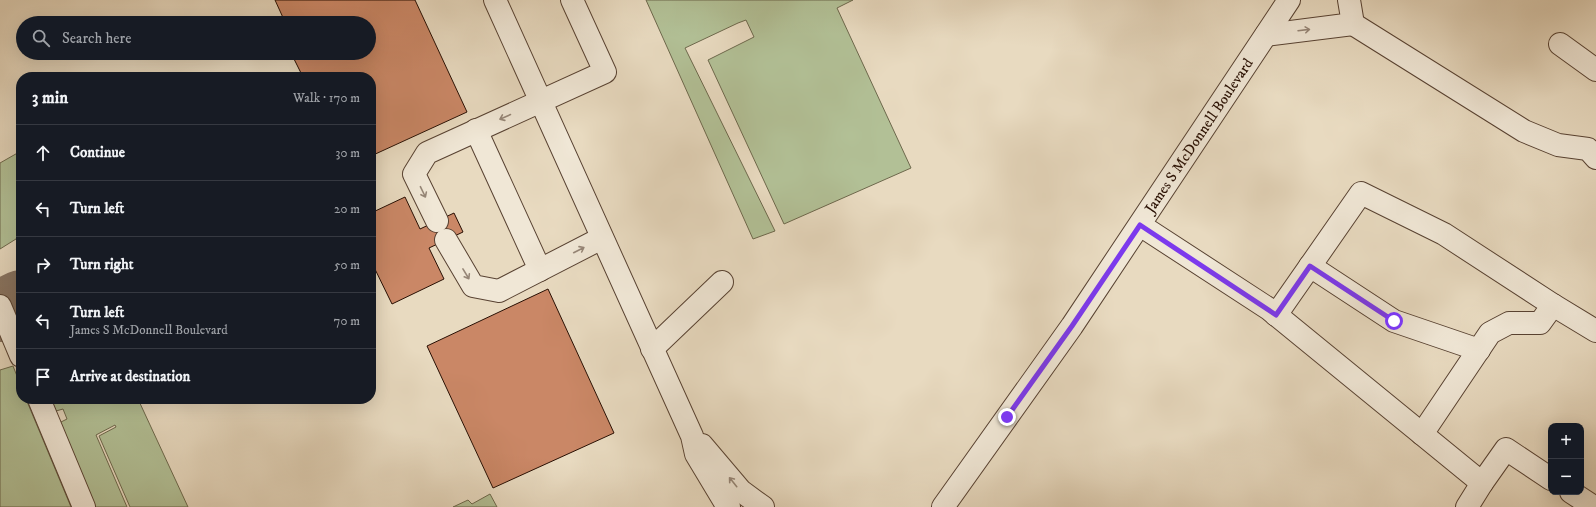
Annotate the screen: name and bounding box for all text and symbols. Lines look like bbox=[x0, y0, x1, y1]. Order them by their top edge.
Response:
search box bbox=[16, 16, 376, 60]
one-way arrow bbox=[1298, 26, 1311, 34]
icon: search bbox=[30, 27, 52, 49]
text: Search here bbox=[62, 29, 131, 48]
street label: James S McDonnell Boulevard bbox=[1139, 54, 1257, 218]
text: 3 min bbox=[32, 87, 68, 109]
text: Walk · 170 m bbox=[293, 90, 360, 106]
one-way arrow bbox=[499, 114, 511, 121]
icon: ahead bbox=[32, 142, 54, 164]
text: Continue bbox=[70, 143, 125, 162]
text: 30 m bbox=[336, 145, 360, 161]
one-way arrow bbox=[420, 185, 427, 197]
icon: left bbox=[32, 198, 54, 220]
text: Turn left bbox=[70, 199, 124, 218]
text: 20 m bbox=[334, 201, 360, 217]
one-way arrow bbox=[573, 246, 585, 253]
icon: right bbox=[32, 254, 54, 276]
text: Turn right bbox=[70, 255, 133, 274]
text: 50 m bbox=[334, 257, 360, 273]
one-way arrow bbox=[462, 268, 470, 279]
text: Turn left bbox=[70, 303, 124, 322]
icon: left bbox=[32, 310, 54, 332]
route start bbox=[1385, 312, 1403, 330]
text: 70 m bbox=[334, 313, 360, 329]
text: James S McDonnell Boulevard bbox=[70, 322, 228, 338]
icon: arrive bbox=[32, 366, 54, 388]
text: Arrive at destination bbox=[70, 367, 190, 386]
route end bbox=[998, 408, 1016, 426]
map controls bbox=[1548, 423, 1584, 495]
button: + bbox=[1548, 423, 1584, 459]
button: − bbox=[1548, 459, 1584, 495]
one-way arrow bbox=[729, 477, 738, 488]

